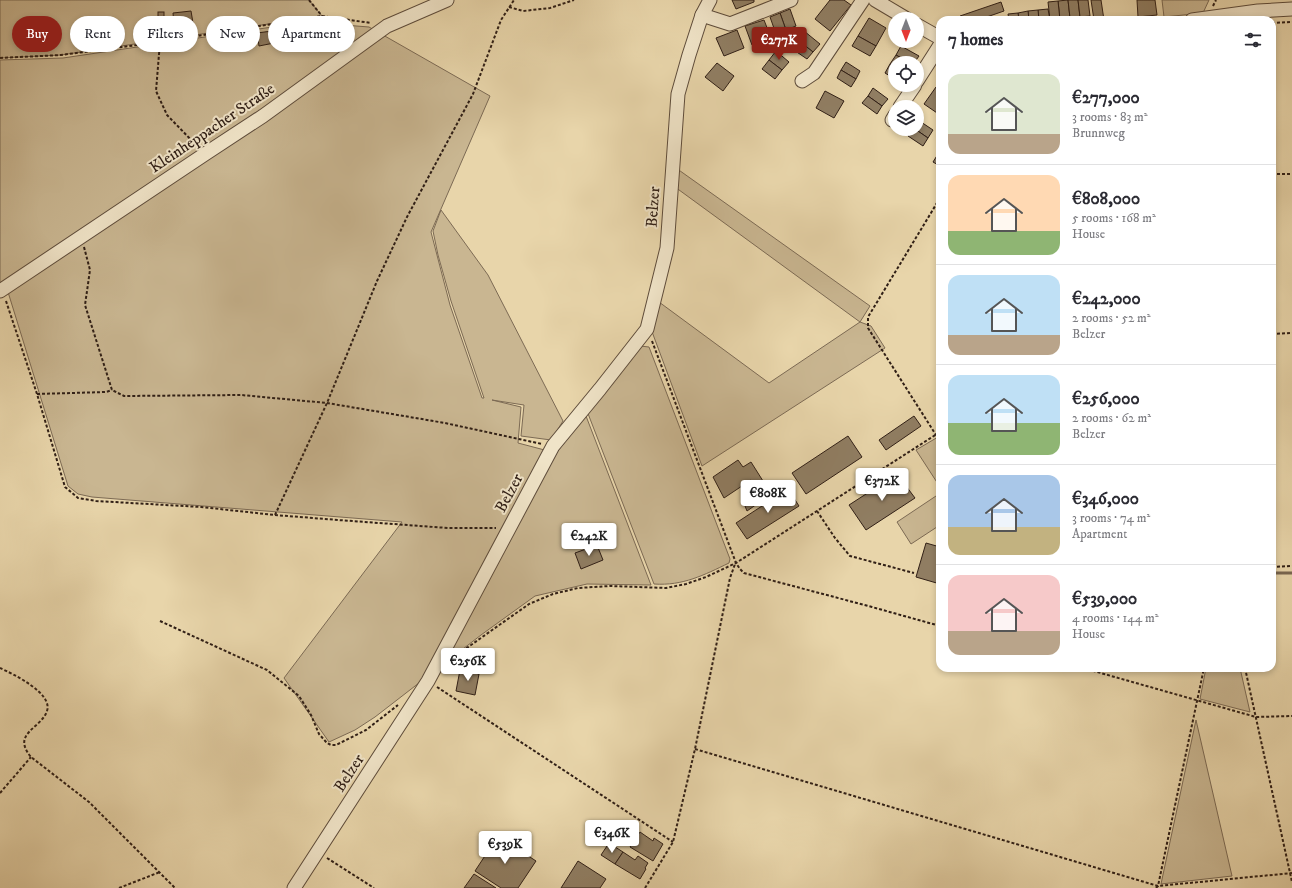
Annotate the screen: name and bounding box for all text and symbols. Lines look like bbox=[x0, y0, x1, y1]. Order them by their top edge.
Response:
north arrow bbox=[888, 12, 924, 48]
map controls bbox=[888, 12, 924, 136]
chip: Buy bbox=[12, 16, 62, 52]
chip: Rent bbox=[70, 16, 125, 52]
chip: Filters bbox=[133, 16, 198, 52]
chip: New bbox=[206, 16, 260, 52]
chip: Apartment bbox=[268, 16, 355, 52]
pin: €277K bbox=[751, 27, 807, 61]
text: 7 homes bbox=[948, 29, 1003, 51]
icon: filters bbox=[1242, 29, 1264, 51]
text: €277K bbox=[761, 32, 797, 48]
button: locate bbox=[888, 56, 924, 92]
street label: Kleinheppacher Straße bbox=[146, 78, 279, 177]
text: €277,000 bbox=[1072, 87, 1140, 109]
icon: home bbox=[980, 90, 1028, 138]
button: layers bbox=[888, 100, 924, 136]
text: 3 rooms · 83 m² bbox=[1072, 109, 1148, 125]
text: Brunnweg bbox=[1072, 125, 1125, 141]
street label: Belzer bbox=[642, 186, 664, 228]
text: €808,000 bbox=[1072, 188, 1140, 210]
icon: home bbox=[980, 191, 1028, 239]
text: 5 rooms · 168 m² bbox=[1072, 210, 1156, 226]
text: House bbox=[1072, 226, 1105, 242]
text: €242,000 bbox=[1072, 288, 1141, 310]
icon: home bbox=[980, 291, 1028, 339]
text: 2 rooms · 52 m² bbox=[1072, 310, 1151, 326]
text: Belzer bbox=[1072, 326, 1105, 342]
text: €256,000 bbox=[1072, 388, 1140, 410]
icon: home bbox=[980, 391, 1028, 439]
text: 2 rooms · 62 m² bbox=[1072, 410, 1151, 426]
text: Belzer bbox=[1072, 426, 1105, 442]
pin: €372K bbox=[854, 468, 910, 502]
street label: Belzer bbox=[491, 470, 527, 516]
text: €372K bbox=[865, 473, 899, 489]
pin: €808K bbox=[740, 480, 796, 514]
text: €808K bbox=[750, 485, 786, 501]
text: €346,000 bbox=[1072, 488, 1139, 510]
icon: home bbox=[980, 491, 1028, 539]
text: 3 rooms · 74 m² bbox=[1072, 510, 1150, 526]
pin: €242K bbox=[561, 523, 617, 557]
text: Apartment bbox=[1072, 526, 1127, 542]
text: €242K bbox=[570, 528, 608, 544]
text: €539,000 bbox=[1072, 588, 1137, 610]
icon: home bbox=[980, 591, 1028, 639]
text: 4 rooms · 144 m² bbox=[1072, 610, 1159, 626]
text: House bbox=[1072, 626, 1105, 642]
pin: €256K bbox=[440, 648, 496, 682]
text: €256K bbox=[450, 653, 486, 669]
street label: Belzer bbox=[329, 750, 369, 796]
pin: €346K bbox=[584, 820, 640, 854]
text: €346K bbox=[594, 825, 630, 841]
pin: €539K bbox=[477, 831, 533, 865]
text: €539K bbox=[488, 836, 522, 852]

